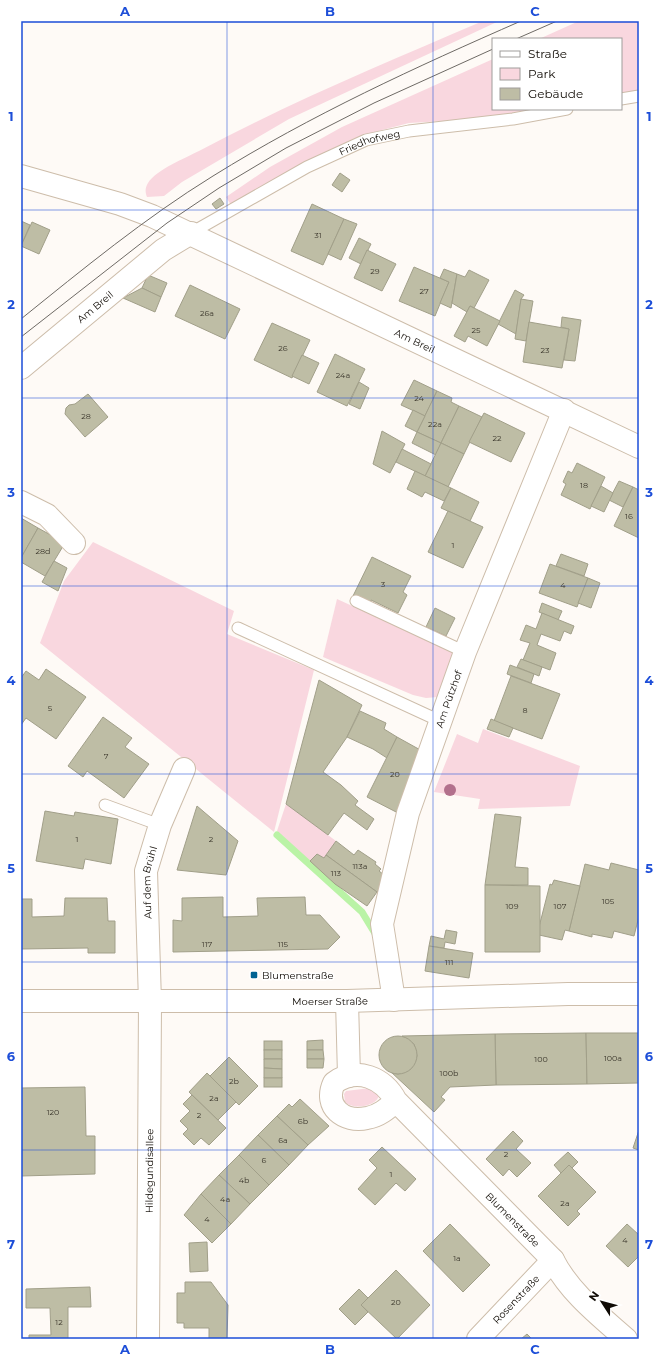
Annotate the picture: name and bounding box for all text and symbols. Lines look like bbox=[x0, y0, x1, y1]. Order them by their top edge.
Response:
text: A bbox=[119, 3, 131, 19]
text: B bbox=[325, 3, 335, 19]
text: C bbox=[530, 3, 540, 19]
legend bbox=[492, 38, 622, 110]
text: Straße bbox=[528, 46, 567, 61]
text: Park bbox=[528, 66, 556, 81]
text: Gebäude bbox=[528, 86, 583, 101]
text: 1 bbox=[8, 108, 14, 124]
text: 1 bbox=[646, 108, 652, 124]
street label: Friedhofweg bbox=[337, 127, 401, 158]
house number: 31 bbox=[314, 230, 322, 240]
house number: 29 bbox=[370, 266, 380, 276]
house number: 27 bbox=[419, 286, 429, 296]
street label: Am Breil bbox=[74, 288, 116, 325]
text: 2 bbox=[7, 296, 15, 312]
text: 2 bbox=[645, 296, 653, 312]
house number: 26a bbox=[200, 308, 214, 318]
house number: 25 bbox=[471, 325, 481, 335]
street label: Am Breil bbox=[393, 326, 437, 356]
house number: 26 bbox=[278, 343, 288, 353]
house number: 23 bbox=[540, 345, 550, 355]
house number: 24a bbox=[336, 370, 350, 380]
house number: 24 bbox=[414, 393, 425, 403]
house number: 28 bbox=[81, 411, 91, 421]
house number: 22a bbox=[428, 419, 442, 429]
house number: 22 bbox=[492, 433, 502, 443]
house number: 18 bbox=[580, 480, 588, 490]
text: 3 bbox=[6, 484, 15, 500]
text: 3 bbox=[644, 484, 653, 500]
house number: 16 bbox=[625, 511, 633, 521]
house number: 1 bbox=[452, 540, 454, 550]
house number: 28d bbox=[35, 546, 51, 556]
house number: 3 bbox=[381, 579, 386, 589]
house number: 4 bbox=[560, 580, 566, 590]
street label: Am Pützhof bbox=[432, 668, 465, 729]
text: 4 bbox=[7, 672, 16, 688]
text: 4 bbox=[645, 672, 654, 688]
house number: 5 bbox=[48, 703, 53, 713]
house number: 8 bbox=[522, 705, 528, 715]
house number: 7 bbox=[104, 751, 109, 761]
house number: 20 bbox=[390, 769, 400, 779]
house number: 1 bbox=[76, 834, 78, 844]
house number: 2 bbox=[209, 834, 214, 844]
street label: Auf dem Brühl bbox=[139, 844, 160, 919]
text: 5 bbox=[7, 860, 15, 876]
text: 5 bbox=[645, 860, 653, 876]
house number: 113a bbox=[352, 861, 368, 871]
house number: 113 bbox=[331, 868, 342, 878]
house number: 105 bbox=[602, 896, 615, 906]
house number: 109 bbox=[505, 901, 519, 911]
house number: 107 bbox=[554, 901, 567, 911]
house number: 117 bbox=[202, 939, 213, 949]
house number: 115 bbox=[278, 939, 289, 949]
house number: 111 bbox=[445, 957, 453, 967]
place label: Blumenstraße bbox=[262, 969, 334, 982]
marker: Blumenstraße bbox=[249, 970, 259, 980]
street label: Moerser Straße bbox=[292, 994, 368, 1008]
text: 6 bbox=[7, 1048, 16, 1064]
text: 6 bbox=[645, 1048, 654, 1064]
house number: 100a bbox=[604, 1053, 622, 1063]
house number: 100 bbox=[534, 1054, 548, 1064]
house number: 100b bbox=[440, 1068, 459, 1078]
house number: 2b bbox=[229, 1076, 240, 1086]
house number: 2a bbox=[209, 1093, 219, 1103]
house number: 120 bbox=[47, 1107, 59, 1117]
house number: 2 bbox=[197, 1110, 202, 1120]
house number: 6b bbox=[298, 1116, 309, 1126]
street label: Hildegundisallee bbox=[142, 1129, 156, 1213]
house number: 6a bbox=[278, 1135, 288, 1145]
house number: 2 bbox=[504, 1149, 509, 1159]
house number: 6 bbox=[262, 1155, 267, 1165]
house number: 1 bbox=[390, 1169, 392, 1179]
house number: 4b bbox=[239, 1175, 250, 1185]
street label: Blumenstraße bbox=[483, 1189, 543, 1249]
house number: 4a bbox=[220, 1194, 230, 1204]
house number: 2a bbox=[560, 1198, 570, 1208]
house number: 4 bbox=[204, 1214, 210, 1224]
house number: 4 bbox=[622, 1235, 628, 1245]
text: 7 bbox=[7, 1236, 15, 1252]
text: 7 bbox=[645, 1236, 653, 1252]
house number: 1a bbox=[453, 1253, 461, 1263]
street label: Rosenstraße bbox=[490, 1272, 542, 1326]
north arrow bbox=[582, 1282, 622, 1322]
text: N bbox=[586, 1288, 602, 1304]
house number: 20 bbox=[391, 1297, 401, 1307]
house number: 12 bbox=[55, 1317, 63, 1327]
text: A bbox=[119, 1341, 131, 1357]
text: B bbox=[325, 1341, 335, 1357]
text: C bbox=[530, 1341, 540, 1357]

